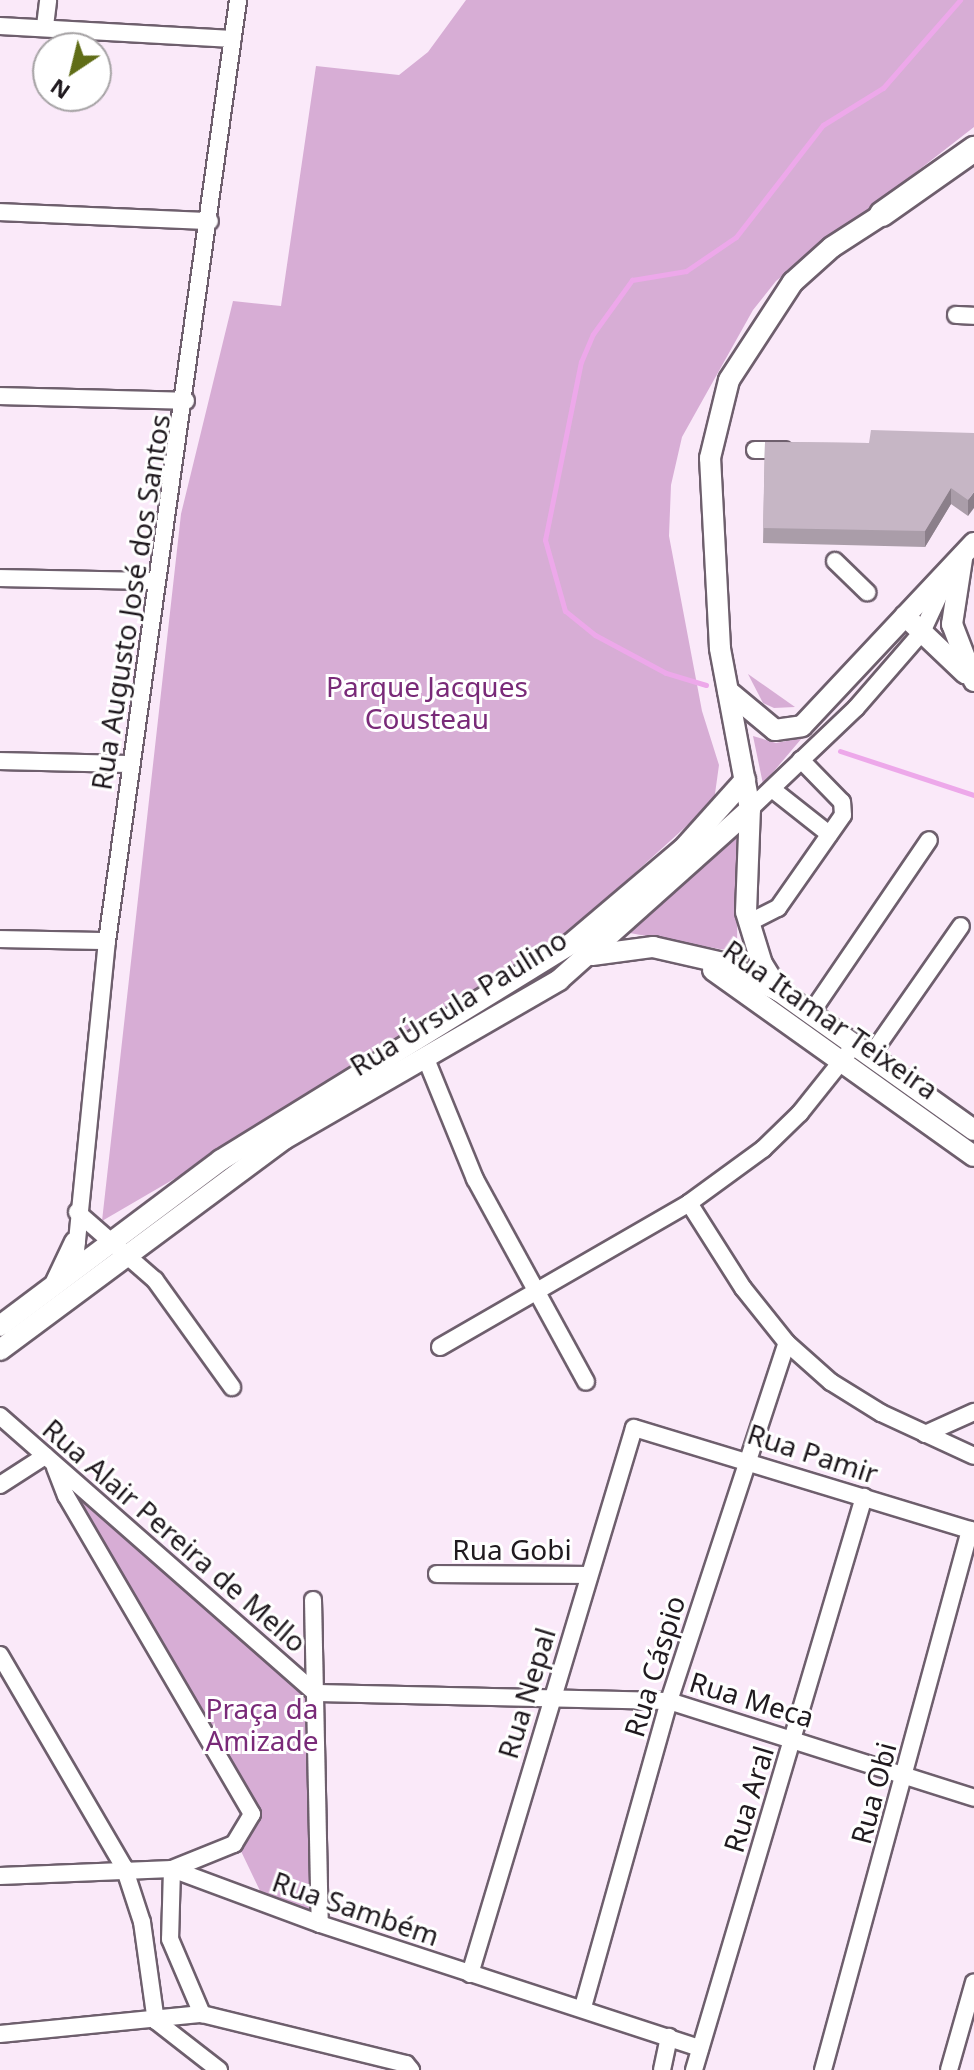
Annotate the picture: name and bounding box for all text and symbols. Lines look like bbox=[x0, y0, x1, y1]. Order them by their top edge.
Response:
north arrow bbox=[32, 32, 112, 112]
text: N bbox=[43, 73, 75, 107]
street label: Rua Augusto José dos Santos bbox=[84, 412, 176, 792]
park label: Parque Jacques Cousteau bbox=[326, 669, 528, 735]
street label: Rua Úrsula Paulino bbox=[343, 922, 573, 1082]
street label: Rua Itamar Teixeira bbox=[717, 932, 945, 1106]
street label: Rua Alair Pereira de Mello bbox=[36, 1411, 314, 1659]
street label: Rua Pamir bbox=[743, 1416, 883, 1490]
street label: Rua Gobi bbox=[452, 1532, 572, 1566]
street label: Rua Cáspio bbox=[617, 1591, 691, 1741]
street label: Rua Nepal bbox=[490, 1624, 562, 1762]
street label: Rua Meca bbox=[686, 1664, 818, 1734]
park label: Praça da Amizade bbox=[205, 1691, 319, 1757]
street label: Rua Obi bbox=[843, 1738, 903, 1848]
street label: Rua Aral bbox=[716, 1742, 780, 1856]
street label: Rua Sambém bbox=[268, 1864, 444, 1952]

